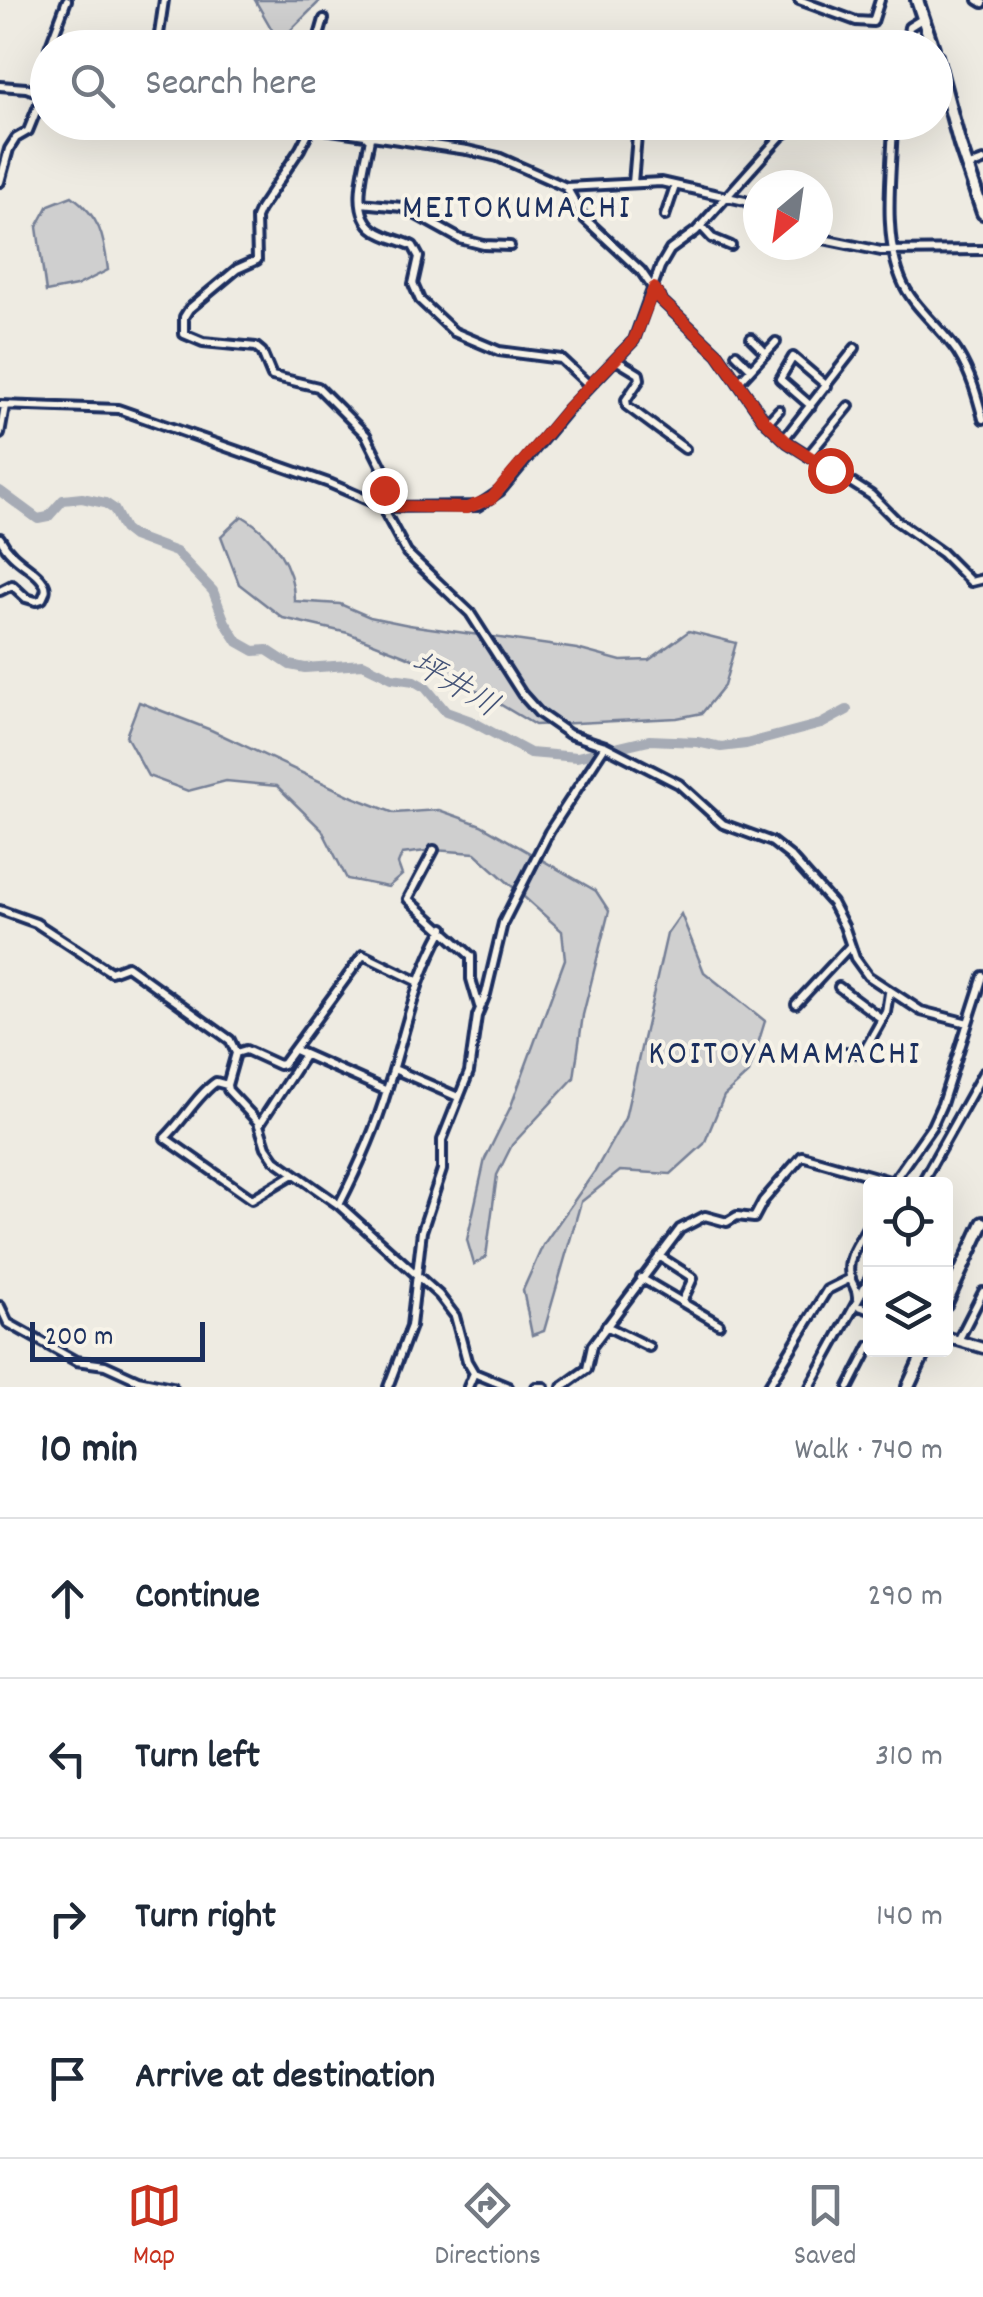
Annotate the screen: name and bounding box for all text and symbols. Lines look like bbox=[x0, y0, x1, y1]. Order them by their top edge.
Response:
search box bbox=[30, 30, 953, 140]
icon: search bbox=[65, 58, 120, 113]
text: Search here bbox=[145, 58, 317, 113]
north arrow bbox=[743, 170, 833, 260]
district label: MEITOKUMACHI bbox=[402, 185, 632, 235]
route start bbox=[808, 448, 854, 494]
route end bbox=[362, 468, 408, 514]
water label: 坪井川 bbox=[400, 643, 506, 732]
district label: KOITOYAMAMACHI bbox=[648, 1031, 922, 1081]
map controls bbox=[863, 1177, 953, 1357]
button: locate bbox=[863, 1177, 953, 1267]
button: layers bbox=[863, 1267, 953, 1357]
scale bar bbox=[30, 1317, 205, 1362]
text: 200 m bbox=[45, 1319, 113, 1359]
text: 10 min bbox=[40, 1422, 138, 1482]
text: Walk · 740 m bbox=[795, 1429, 943, 1475]
icon: ahead bbox=[40, 1571, 95, 1626]
text: Continue bbox=[135, 1571, 260, 1626]
text: 290 m bbox=[868, 1575, 943, 1621]
icon: left bbox=[40, 1731, 95, 1786]
text: Turn left bbox=[135, 1731, 260, 1786]
text: 310 m bbox=[875, 1735, 943, 1781]
icon: right bbox=[40, 1891, 95, 1946]
text: Turn right bbox=[135, 1891, 276, 1946]
text: 140 m bbox=[876, 1895, 943, 1941]
icon: arrive bbox=[40, 2051, 95, 2106]
text: Arrive at destination bbox=[135, 2051, 435, 2106]
tab: Map bbox=[127, 2178, 182, 2278]
tab: Directions bbox=[435, 2178, 541, 2278]
tab: Saved bbox=[794, 2178, 856, 2278]

